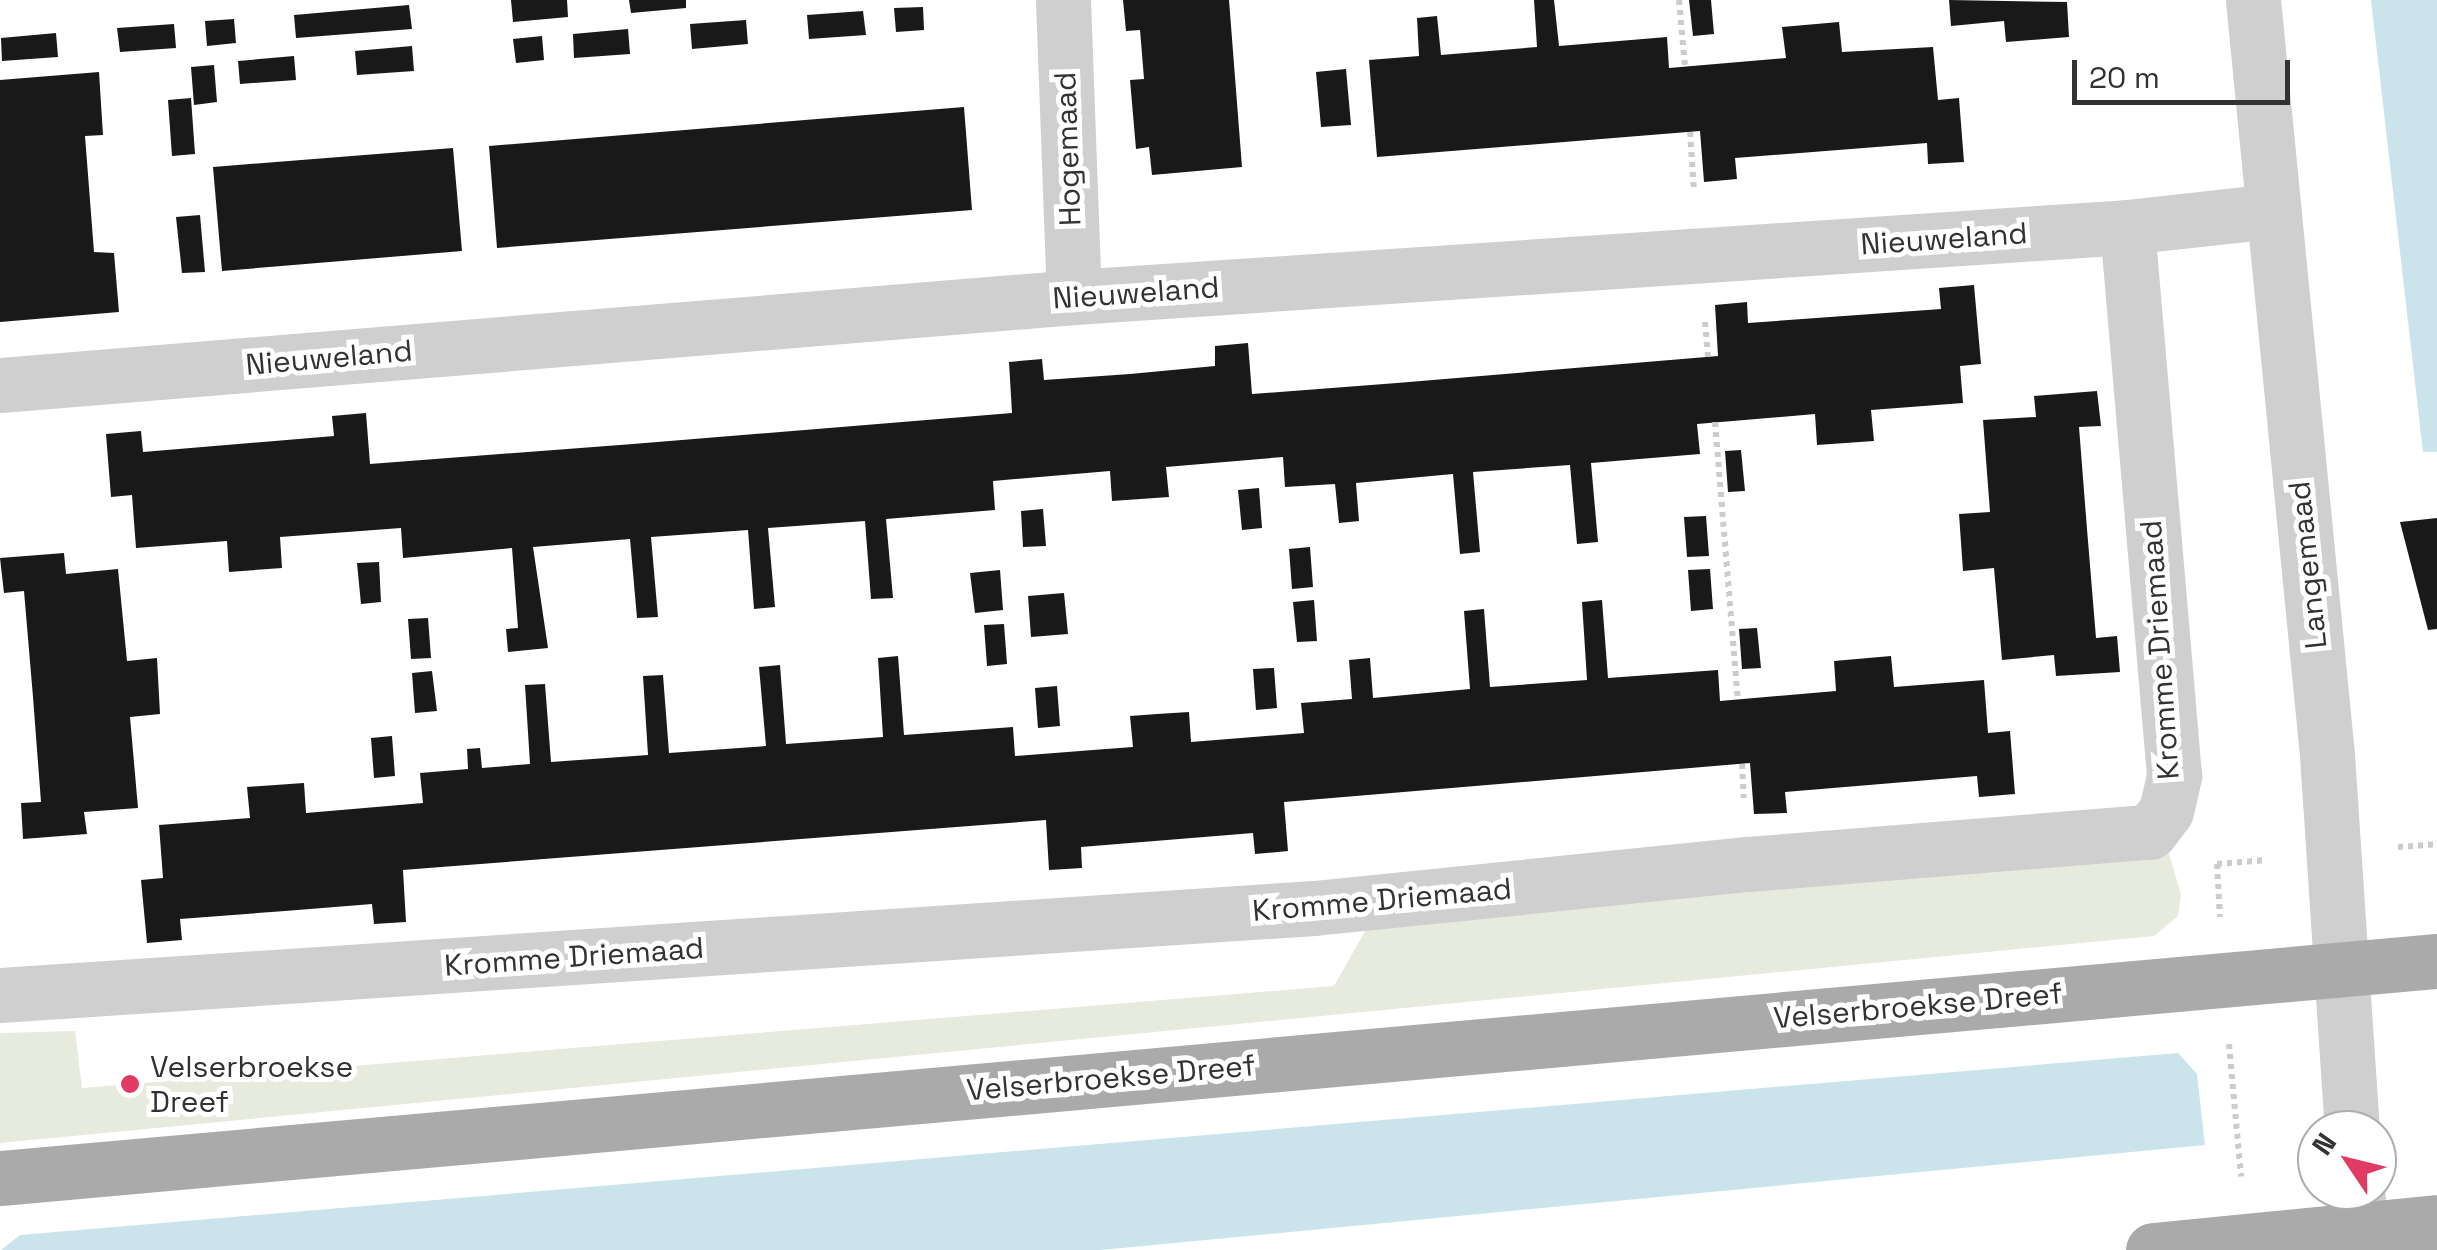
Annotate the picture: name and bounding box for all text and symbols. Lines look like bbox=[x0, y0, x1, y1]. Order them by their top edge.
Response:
scale bar bbox=[2077, 40, 2294, 102]
text: 20 m bbox=[2089, 58, 2160, 97]
street label: Hogemaad bbox=[1047, 71, 1089, 227]
street label: Nieuweland bbox=[1859, 215, 2029, 263]
street label: Nieuweland bbox=[1051, 269, 1221, 317]
street label: Nieuweland bbox=[244, 333, 414, 383]
street label: Langemaad bbox=[2281, 479, 2335, 651]
street label: Kromme Driemaad bbox=[2133, 519, 2187, 781]
street label: Kromme Driemaad bbox=[1251, 871, 1513, 929]
street label: Kromme Driemaad bbox=[443, 930, 705, 984]
street label: Velserbroekse Dreef bbox=[1772, 975, 2064, 1037]
street label: Velserbroekse Dreef bbox=[965, 1047, 1257, 1109]
place label: Velserbroekse Dreef bbox=[150, 1049, 353, 1120]
marker: Velserbroekse Dreef bbox=[119, 1073, 141, 1095]
north arrow bbox=[2297, 1110, 2397, 1210]
text: N bbox=[2304, 1126, 2344, 1162]

